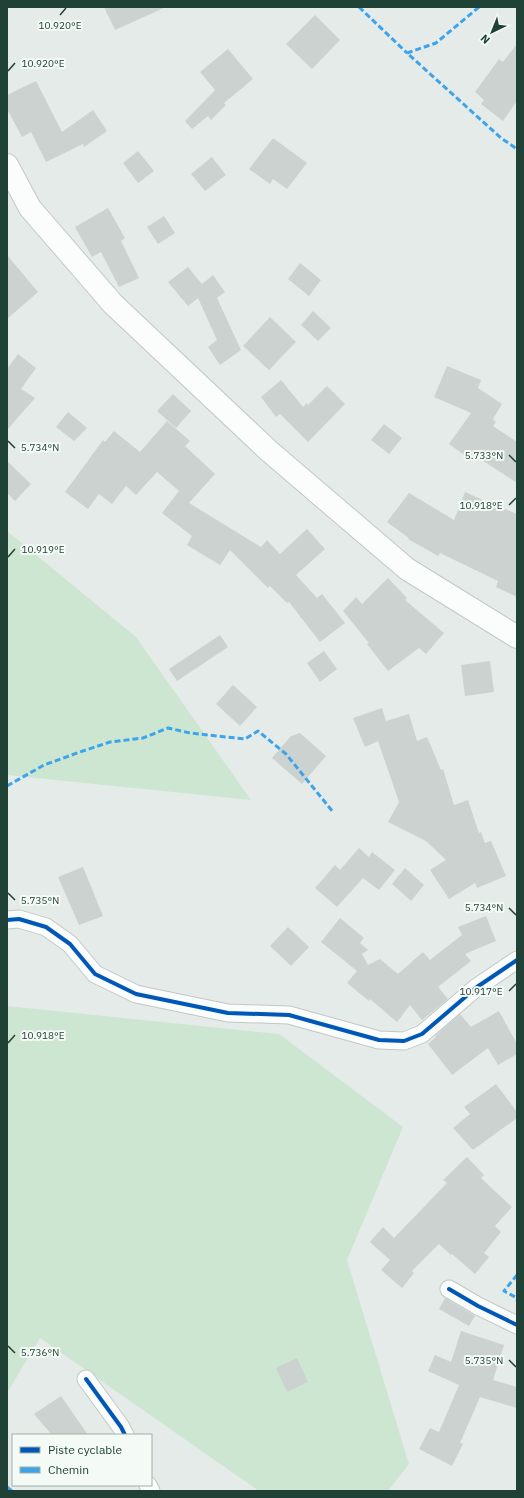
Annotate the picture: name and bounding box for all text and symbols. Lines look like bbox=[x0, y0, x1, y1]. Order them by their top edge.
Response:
north arrow bbox=[472, 12, 512, 52]
text: 10.920°E bbox=[38, 19, 82, 32]
text: N bbox=[477, 31, 493, 47]
text: 10.920°E bbox=[21, 57, 65, 70]
text: 5.734°N bbox=[21, 441, 59, 454]
text: 5.733°N bbox=[465, 449, 503, 462]
text: 10.918°E bbox=[459, 499, 503, 512]
text: 10.919°E bbox=[21, 543, 65, 556]
text: 5.735°N bbox=[21, 894, 59, 907]
text: 5.734°N bbox=[465, 901, 503, 914]
text: 10.917°E bbox=[459, 985, 503, 998]
text: 10.918°E bbox=[21, 1029, 65, 1042]
text: 5.736°N bbox=[21, 1346, 59, 1359]
text: 5.735°N bbox=[465, 1354, 503, 1367]
legend bbox=[12, 1434, 152, 1486]
text: Piste cyclable bbox=[48, 1442, 123, 1457]
text: Chemin bbox=[48, 1462, 89, 1477]

